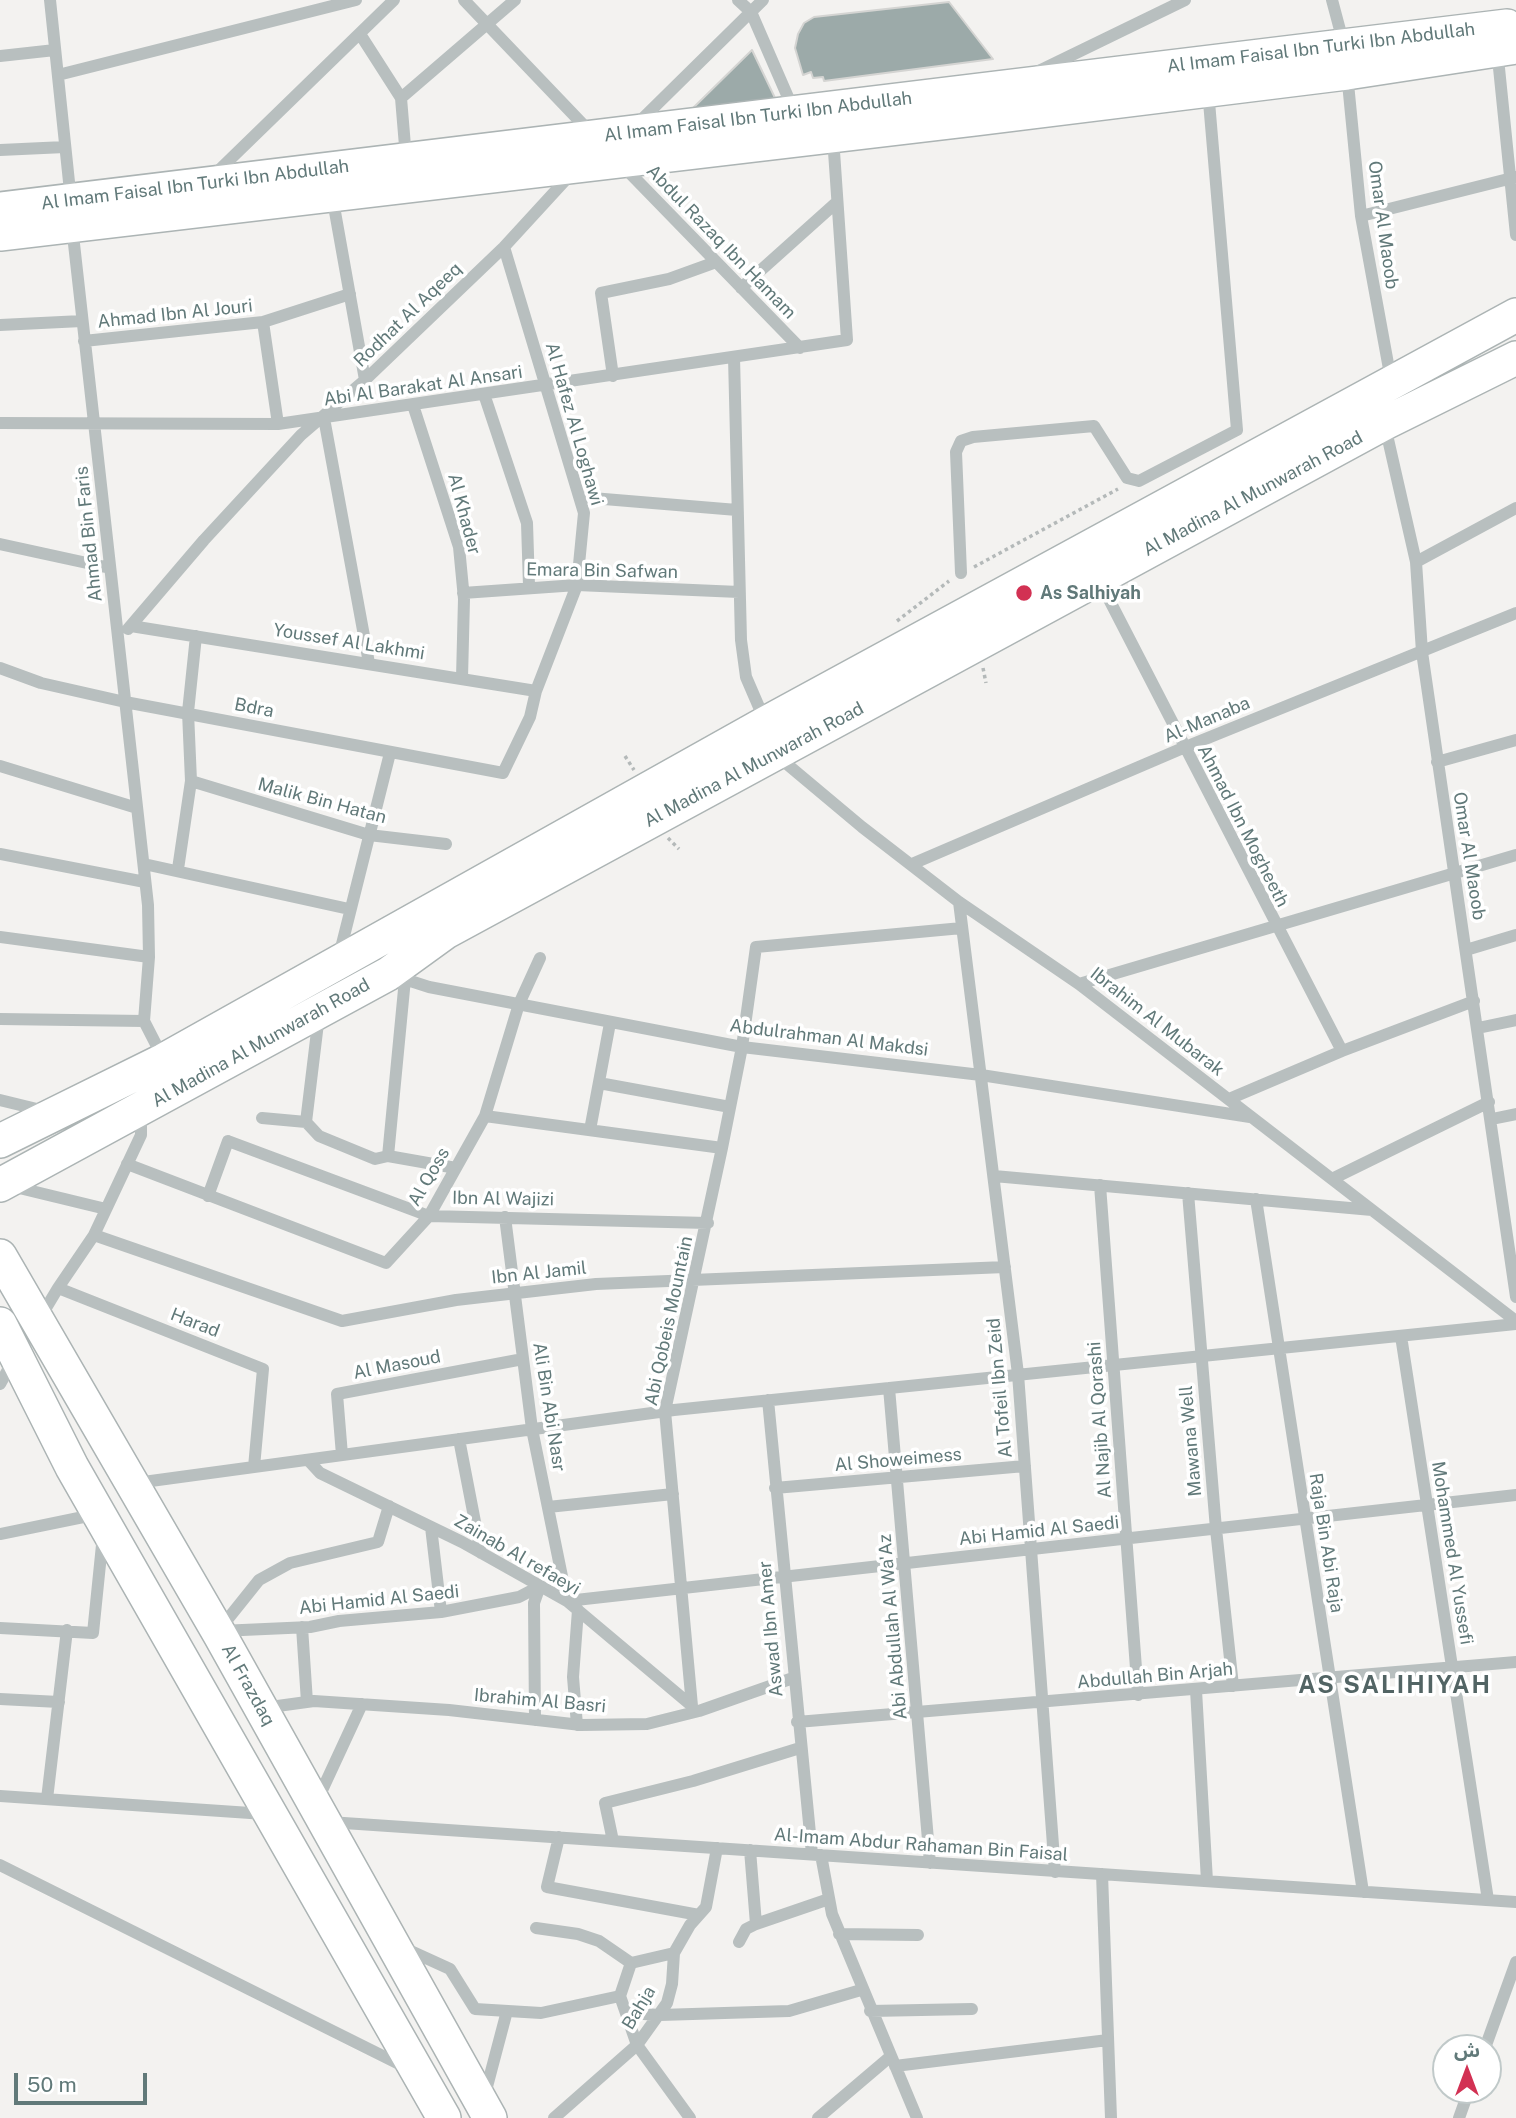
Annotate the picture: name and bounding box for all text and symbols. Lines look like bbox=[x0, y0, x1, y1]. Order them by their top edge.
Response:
street label: Al Imam Faisal Ibn Turki Ibn Abdullah bbox=[1166, 18, 1476, 78]
street label: Al Imam Faisal Ibn Turki Ibn Abdullah bbox=[603, 87, 913, 147]
street label: Al Imam Faisal Ibn Turki Ibn Abdullah bbox=[40, 155, 350, 215]
street label: Omar Al Maoob bbox=[1363, 159, 1403, 291]
street label: Abdul Razaq Ibn Hamam bbox=[642, 161, 800, 323]
street label: Rodhat Al Aqeeq bbox=[350, 258, 466, 372]
street label: Ahmad Ibn Al Jouri bbox=[96, 295, 254, 333]
street label: Al Hafez Al Loghawi bbox=[540, 340, 608, 508]
street label: Abi Al Barakat Al Ansari bbox=[322, 361, 524, 411]
street label: Al Madina Al Munwarah Road bbox=[1140, 427, 1366, 561]
street label: Ahmad Bin Faris bbox=[71, 465, 107, 603]
street label: Al Khader bbox=[443, 471, 485, 557]
street label: Emara Bin Safwan bbox=[526, 559, 678, 583]
place label: As Salhiyah bbox=[1040, 582, 1141, 604]
marker: As Salhiyah bbox=[1014, 583, 1034, 603]
street label: Youssef Al Lakhmi bbox=[272, 619, 426, 665]
street label: Al-Manaba bbox=[1161, 692, 1253, 748]
street label: Bdra bbox=[232, 694, 276, 722]
street label: Al Madina Al Munwarah Road bbox=[641, 698, 867, 832]
street label: Ahmad Ibn Mogheeth bbox=[1193, 741, 1293, 911]
street label: Malik Bin Hatan bbox=[255, 773, 389, 829]
street label: Omar Al Maoob bbox=[1448, 790, 1490, 922]
street label: Ibrahim Al Mubarak bbox=[1086, 963, 1228, 1081]
street label: Al Madina Al Munwarah Road bbox=[148, 974, 374, 1112]
street label: Abdulrahman Al Makdsi bbox=[728, 1015, 930, 1061]
street label: Al Qoss bbox=[404, 1144, 454, 1210]
street label: Ibn Al Wajizi bbox=[452, 1187, 554, 1211]
street label: Abi Qobeis Mountain bbox=[640, 1234, 698, 1408]
street label: Ibn Al Jamil bbox=[490, 1257, 588, 1289]
street label: Harad bbox=[167, 1304, 223, 1342]
street label: Al Tofeil Ibn Zeid bbox=[983, 1317, 1017, 1459]
street label: Ali Bin Abi Nasr bbox=[528, 1341, 570, 1473]
street label: Al Najib Al Qorashi bbox=[1084, 1341, 1116, 1499]
street label: Al Masoud bbox=[351, 1346, 443, 1384]
street label: Mawana Well bbox=[1175, 1385, 1207, 1497]
street label: Al Showeimess bbox=[833, 1444, 963, 1476]
street label: Mohammed Al Yussefi bbox=[1427, 1460, 1477, 1646]
street label: Raja Bin Abi Raja bbox=[1304, 1471, 1348, 1615]
street label: Zainab Al refaeyi bbox=[450, 1510, 584, 1600]
street label: Abi Hamid Al Saedi bbox=[958, 1512, 1120, 1550]
street label: Abi Abdullah Al Wa'Az bbox=[874, 1533, 912, 1721]
street label: Aswad Ibn Amer bbox=[754, 1560, 788, 1698]
street label: Abi Hamid Al Saedi bbox=[298, 1581, 460, 1619]
street label: Al Frazdaq bbox=[217, 1640, 279, 1730]
street label: Abdullah Bin Arjah bbox=[1076, 1658, 1234, 1694]
district label: AS SALIHIYAH bbox=[1300, 1672, 1490, 1700]
street label: Ibrahim Al Basri bbox=[473, 1684, 607, 1718]
street label: Al-Imam Abdur Rahaman Bin Faisal bbox=[773, 1824, 1069, 1866]
street label: Bahja bbox=[618, 1982, 660, 2034]
north arrow bbox=[1432, 2034, 1502, 2104]
text: ش bbox=[1454, 2039, 1480, 2061]
scale bar bbox=[18, 2058, 150, 2102]
text: 50 m bbox=[27, 2072, 77, 2097]

